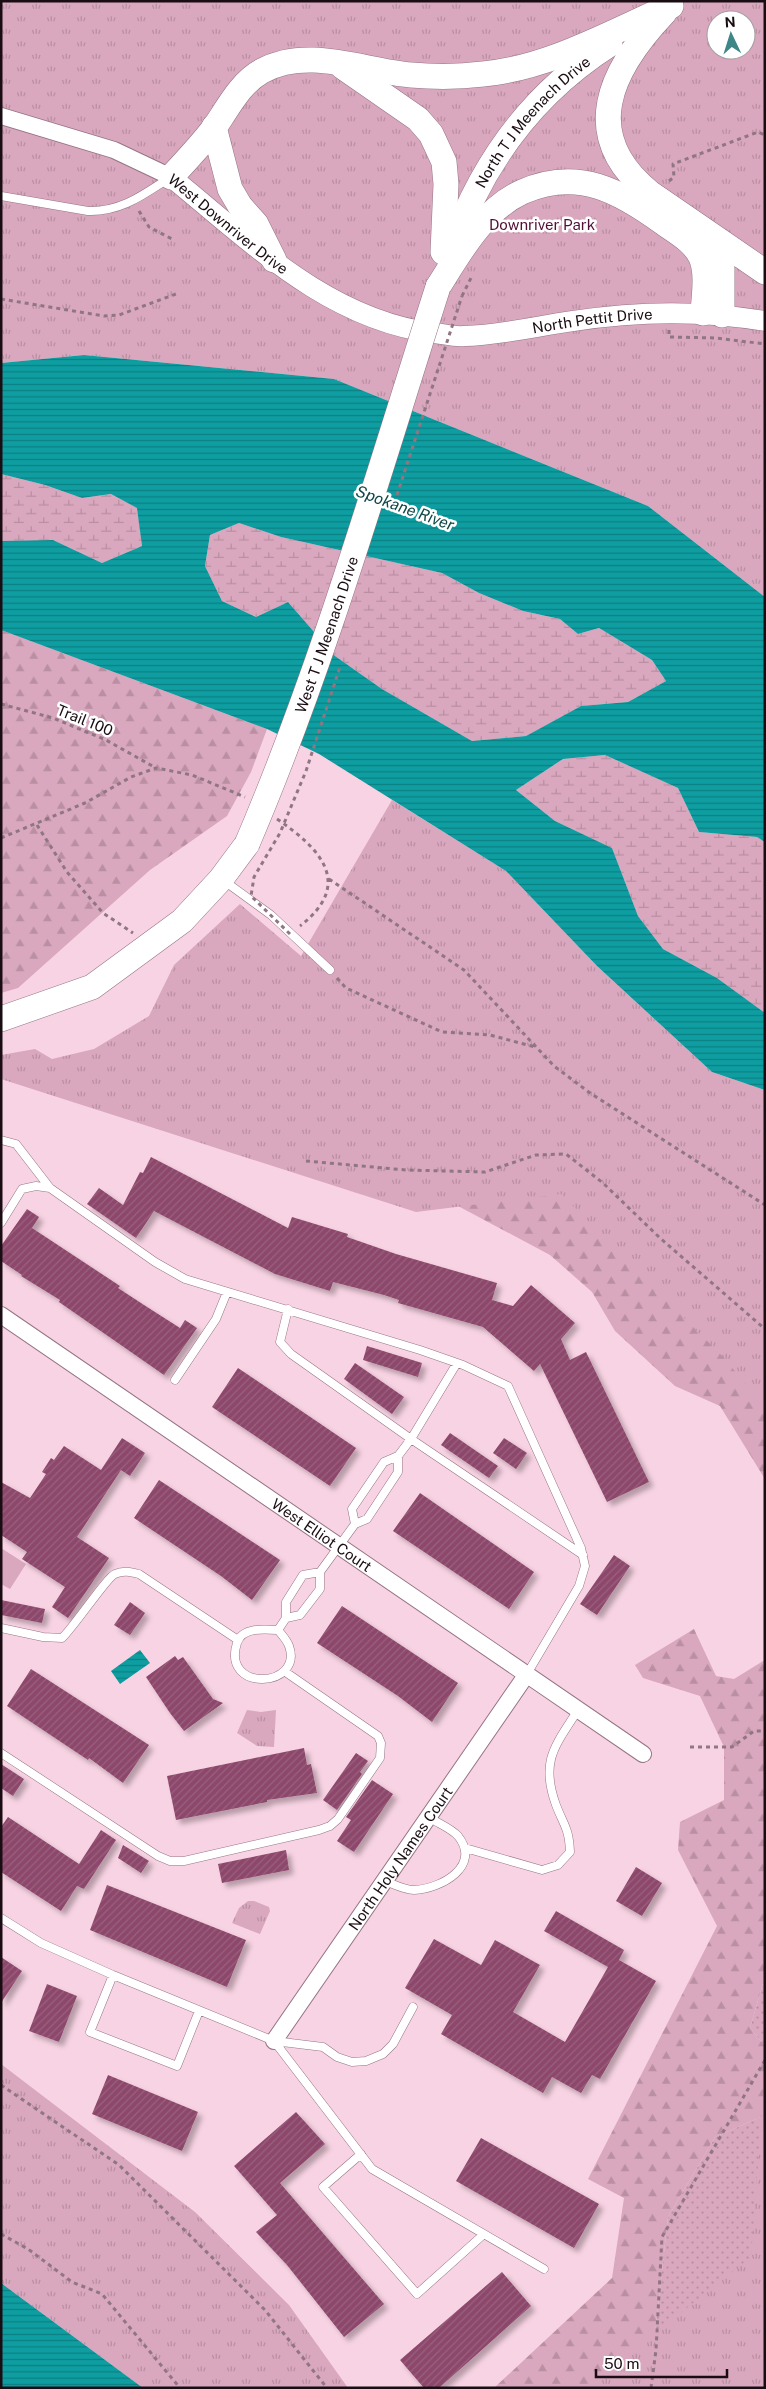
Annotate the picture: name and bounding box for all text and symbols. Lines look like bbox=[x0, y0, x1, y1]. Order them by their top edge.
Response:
north arrow bbox=[706, 10, 756, 60]
text: N bbox=[724, 14, 736, 30]
street label: North T J Meenach Drive bbox=[471, 52, 593, 190]
street label: West Downriver Drive bbox=[165, 170, 292, 277]
park label: Downriver Park bbox=[489, 216, 595, 233]
street label: North Pettit Drive bbox=[531, 305, 653, 336]
water label: Spokane River bbox=[353, 481, 458, 535]
street label: West T J Meenach Drive bbox=[291, 554, 361, 715]
street label: Trail 100 bbox=[55, 701, 115, 739]
street label: West Elliot Court bbox=[269, 1494, 375, 1575]
street label: North Holy Names Court bbox=[345, 1783, 455, 1933]
scale bar bbox=[596, 2346, 727, 2378]
text: 50 m bbox=[604, 2355, 639, 2372]

